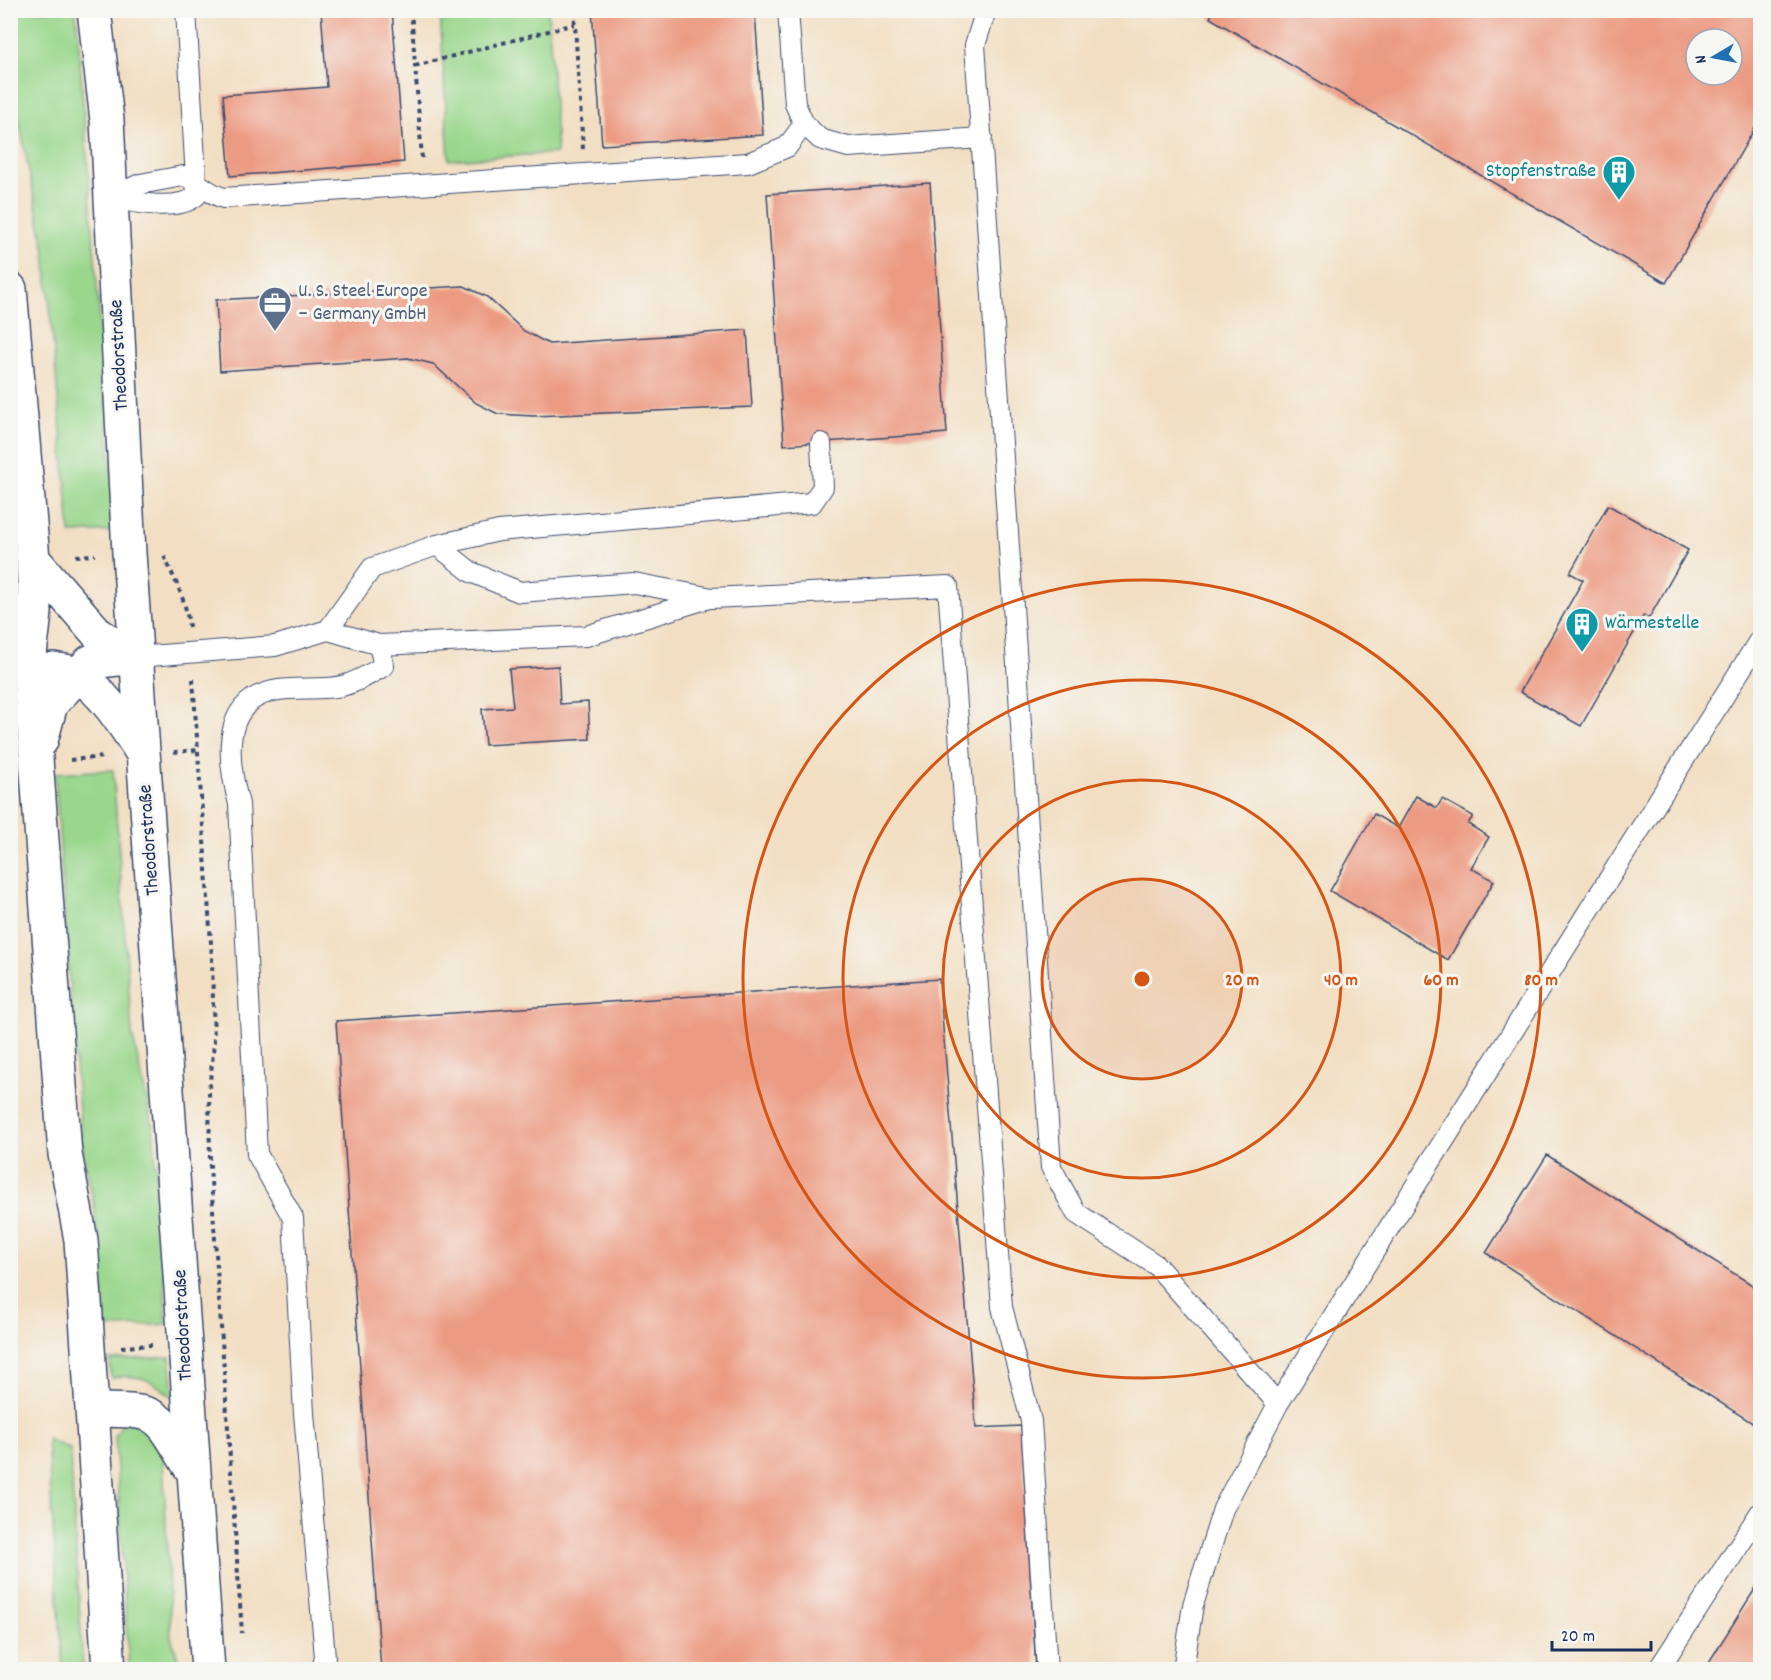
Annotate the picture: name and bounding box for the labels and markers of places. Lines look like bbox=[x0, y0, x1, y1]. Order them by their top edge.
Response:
building icon: Stopfenstraße bbox=[1601, 154, 1637, 201]
place label: Stopfenstraße bbox=[1486, 158, 1596, 186]
place label: U. S. Steel Europe – Germany GmbH bbox=[298, 278, 428, 329]
office icon: U. S. Steel Europe – Germany GmbH bbox=[257, 285, 293, 332]
building icon: Wärmestelle bbox=[1564, 606, 1600, 653]
place label: Wärmestelle bbox=[1605, 610, 1700, 638]
centre of rings bbox=[1132, 969, 1152, 989]

